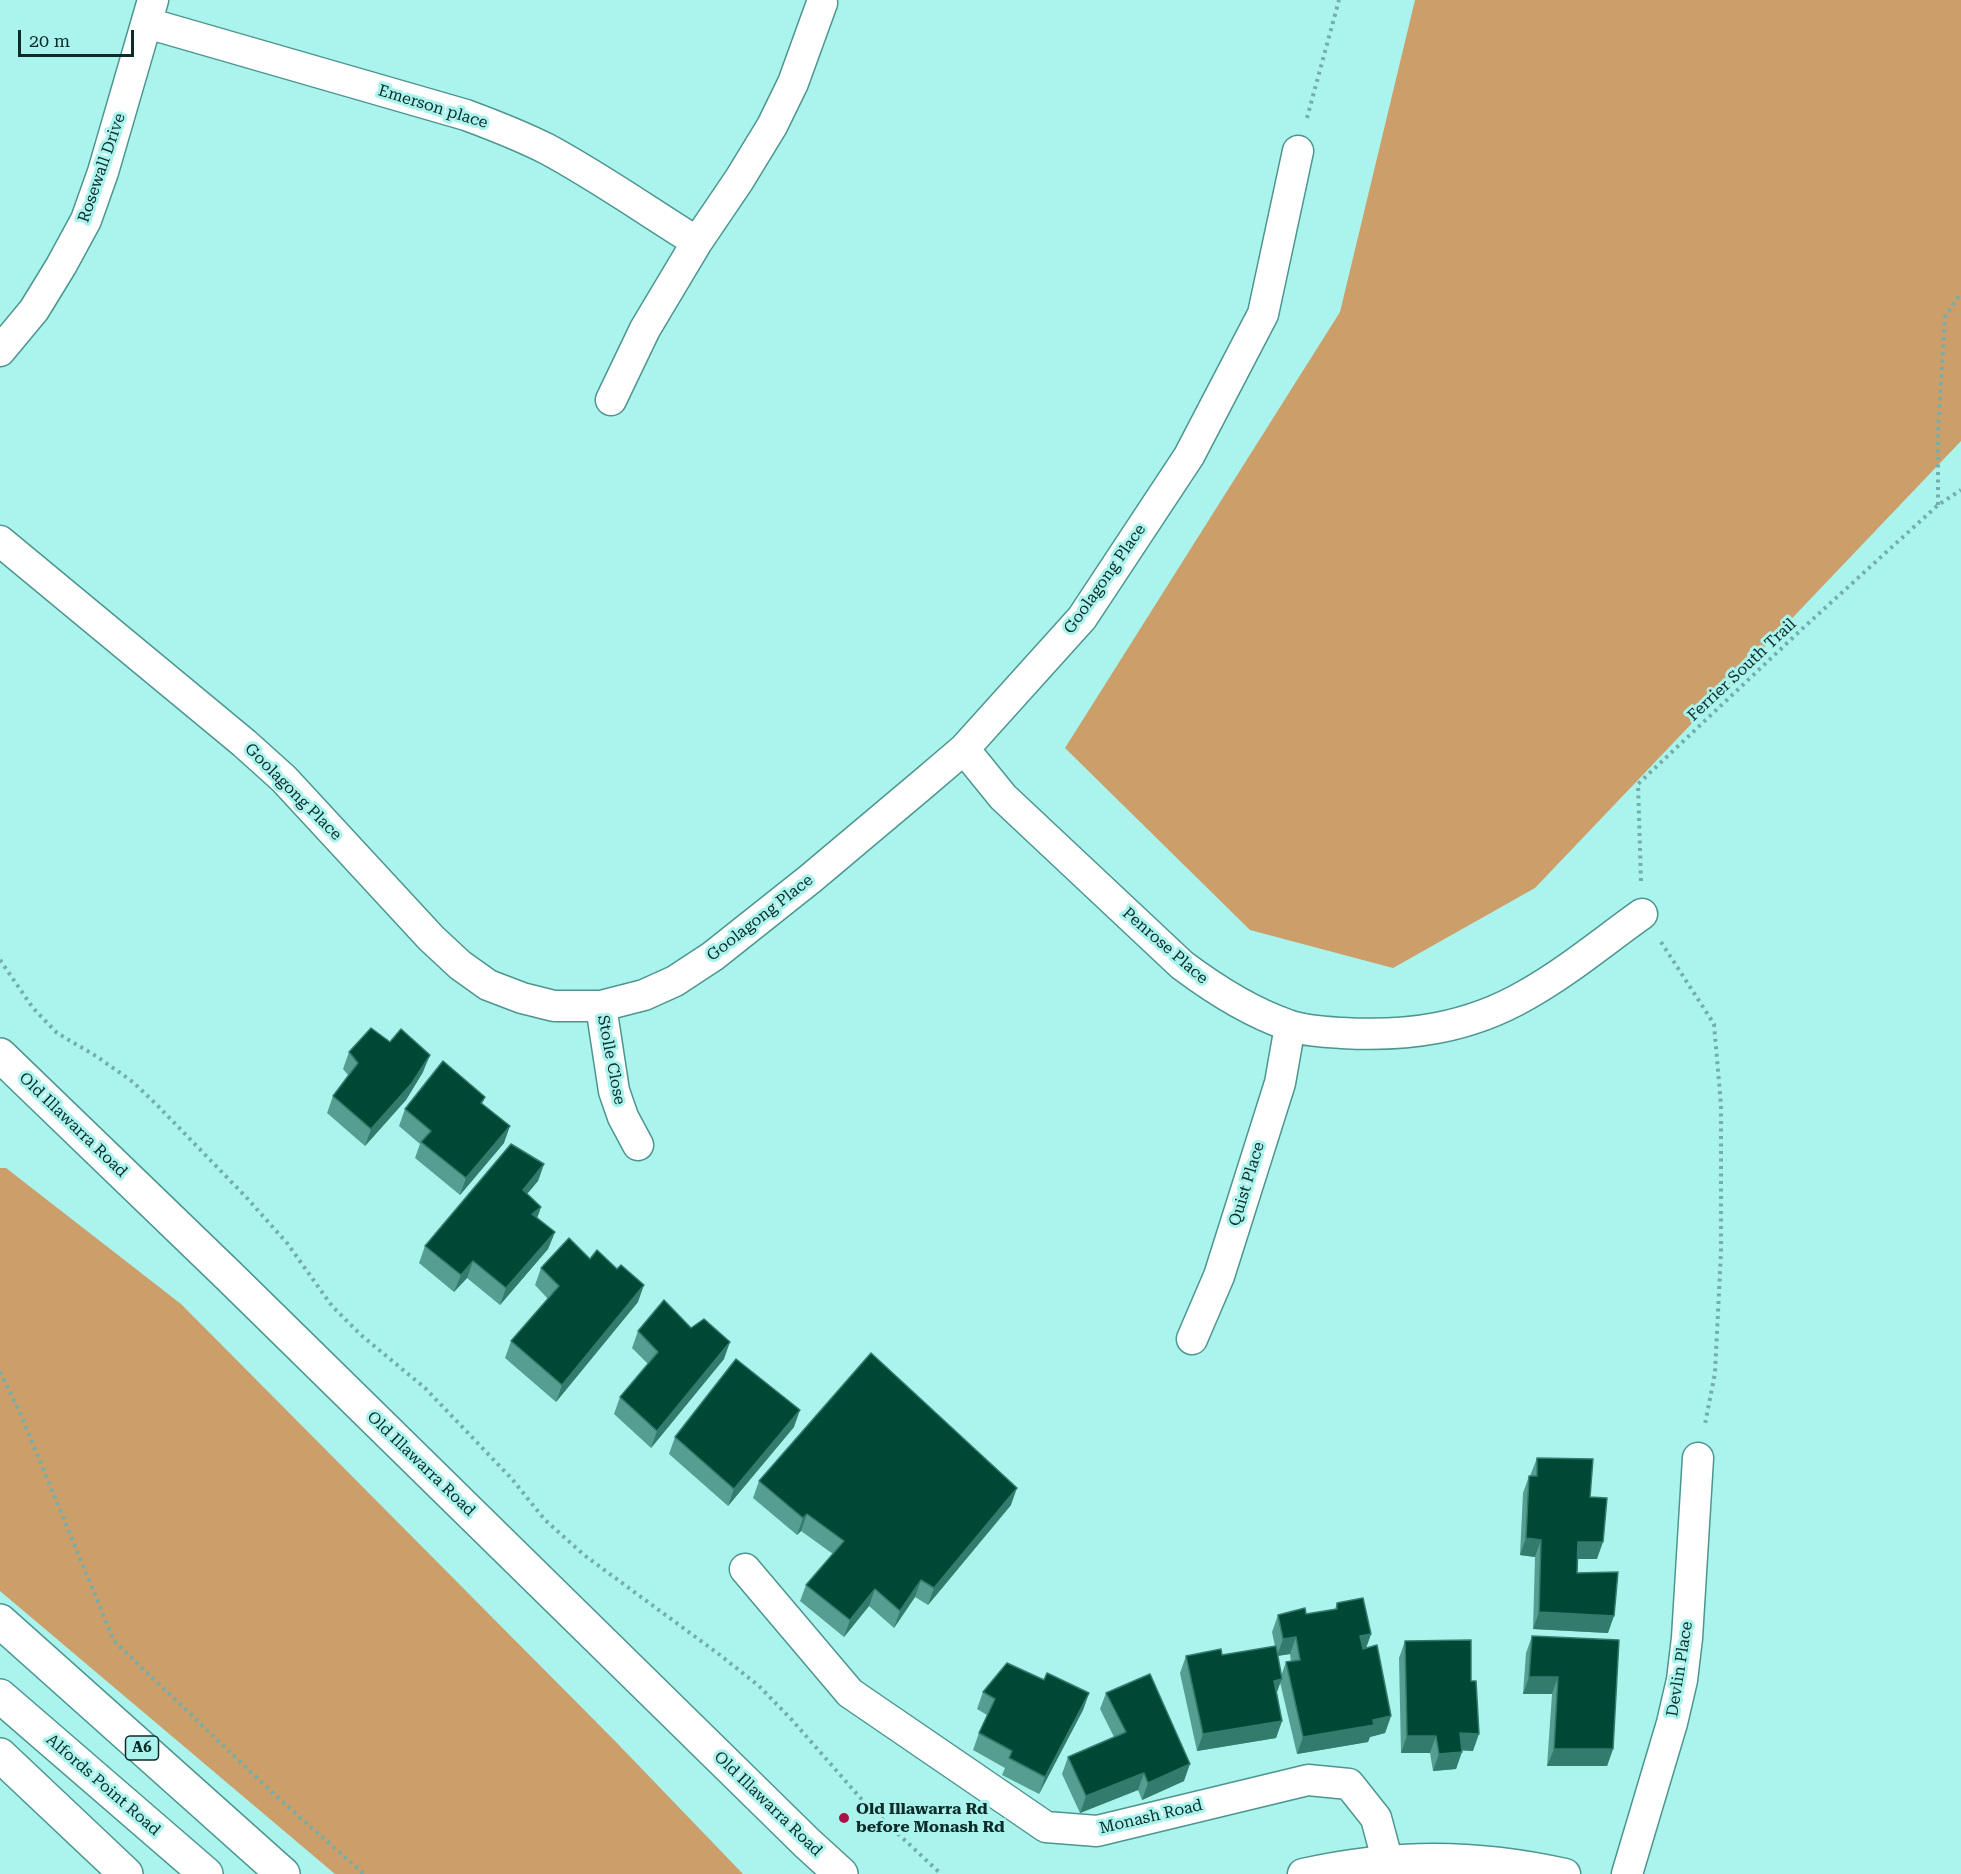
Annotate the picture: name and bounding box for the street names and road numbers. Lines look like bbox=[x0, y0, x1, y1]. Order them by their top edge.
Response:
street label: Emerson place bbox=[376, 81, 490, 133]
street label: Rosewall Drive bbox=[74, 111, 130, 225]
street label: Goolagong Place bbox=[1060, 521, 1150, 637]
street label: Ferrier South Trail bbox=[1684, 615, 1800, 725]
street label: Goolagong Place bbox=[240, 739, 346, 845]
street label: Goolagong Place bbox=[703, 871, 817, 965]
street label: Penrose Place bbox=[1118, 904, 1212, 988]
street label: Stolle Close bbox=[593, 1014, 629, 1106]
street label: Old Illawarra Road bbox=[15, 1068, 131, 1182]
street label: Quist Place bbox=[1225, 1140, 1269, 1228]
street label: Old Illawarra Road bbox=[363, 1407, 479, 1521]
street label: Devlin Place bbox=[1663, 1620, 1697, 1718]
street label: Alfords Point Road bbox=[42, 1730, 164, 1840]
road number: A6 bbox=[126, 1736, 158, 1760]
street label: Old Illawarra Road bbox=[710, 1747, 826, 1861]
street label: Monash Road bbox=[1098, 1796, 1204, 1838]

